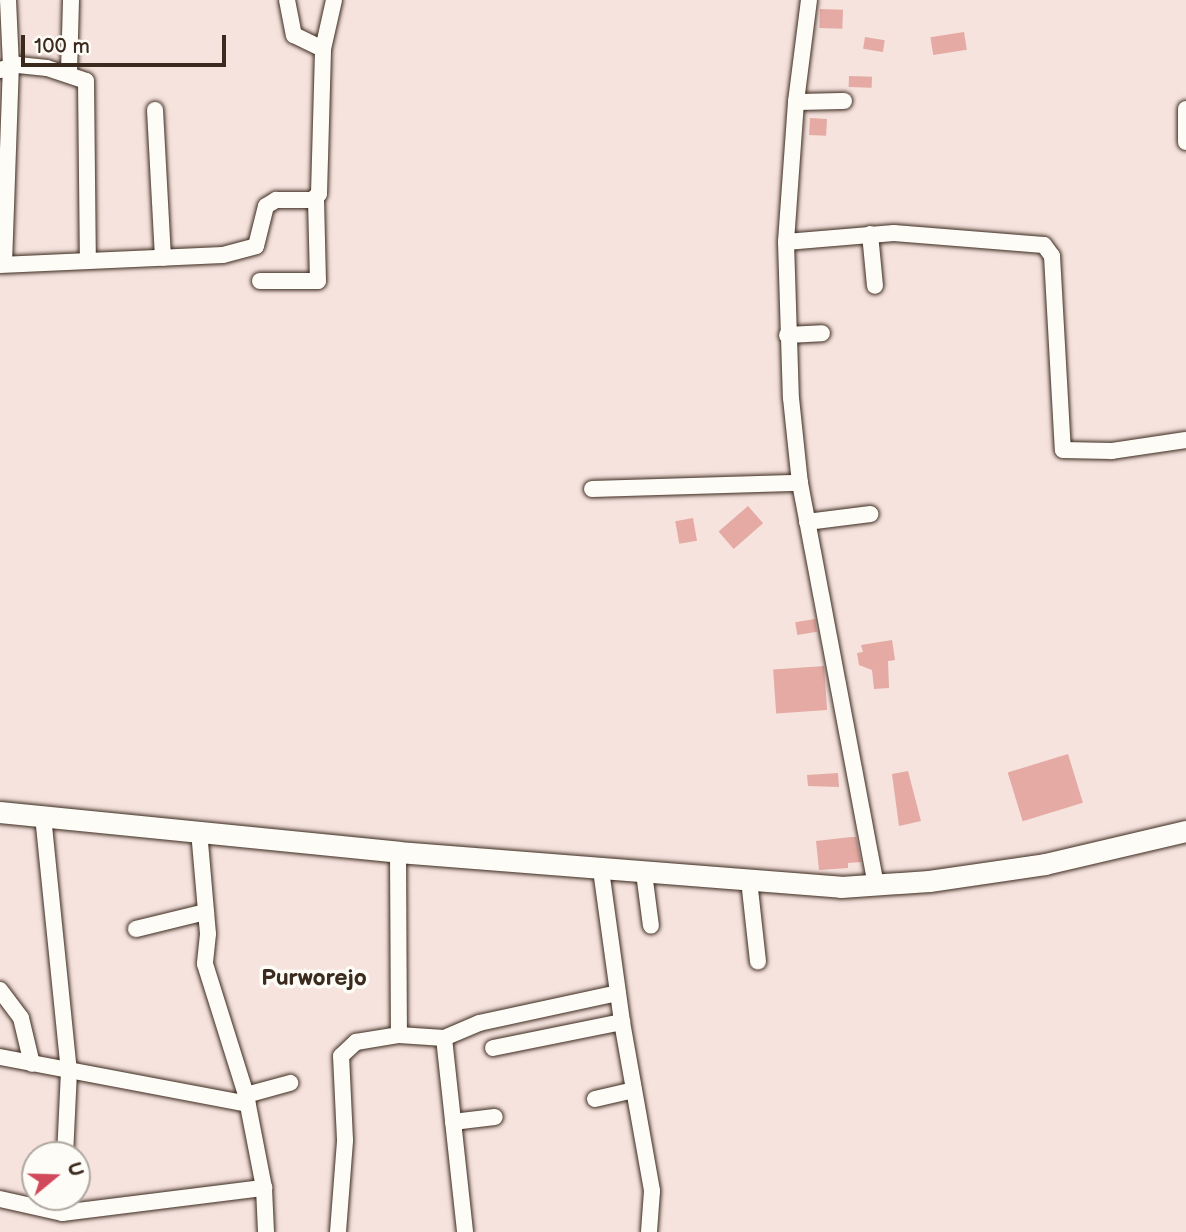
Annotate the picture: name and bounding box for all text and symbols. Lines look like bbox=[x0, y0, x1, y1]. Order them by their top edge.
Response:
scale bar bbox=[24, 21, 229, 65]
text: 100 m bbox=[34, 34, 90, 59]
district label: Purworejo bbox=[261, 964, 367, 992]
north arrow bbox=[21, 1141, 91, 1211]
text: U bbox=[61, 1160, 88, 1180]

